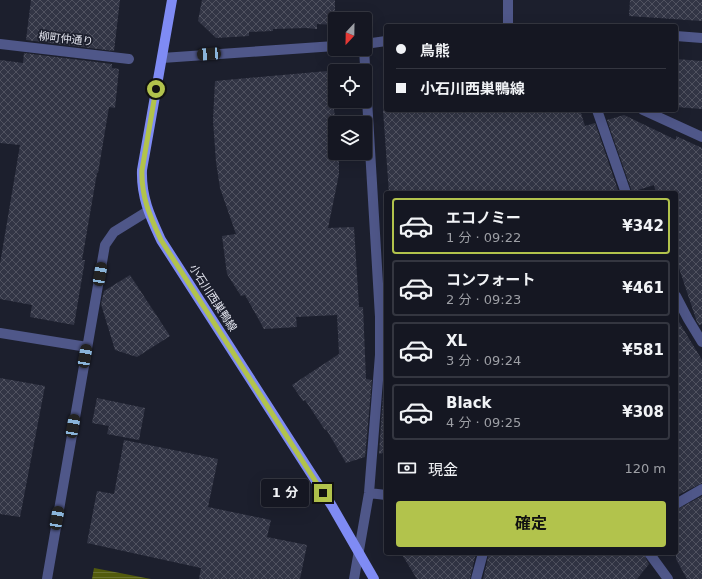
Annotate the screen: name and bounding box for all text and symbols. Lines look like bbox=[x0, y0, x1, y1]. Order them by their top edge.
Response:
north arrow bbox=[328, 12, 372, 56]
map controls bbox=[328, 12, 372, 160]
street label: 柳町仲通り bbox=[38, 30, 94, 48]
text: 鳥熊 bbox=[420, 42, 450, 60]
car bbox=[197, 47, 221, 61]
button: locate bbox=[328, 64, 372, 108]
route start bbox=[147, 80, 165, 98]
text: 小石川西巣鴨線 bbox=[420, 80, 525, 98]
button: layers bbox=[328, 116, 372, 160]
icon: car bbox=[398, 208, 434, 244]
text: エコノミー bbox=[446, 209, 521, 227]
text: ¥342 bbox=[622, 217, 664, 235]
text: 1 分 · 09:22 bbox=[446, 230, 521, 245]
car bbox=[92, 261, 108, 287]
street label: 小石川西巣鴨線 bbox=[187, 262, 239, 334]
icon: car bbox=[398, 270, 434, 306]
text: コンフォート bbox=[446, 271, 536, 289]
text: ¥461 bbox=[622, 279, 664, 297]
text: 2 分 · 09:23 bbox=[446, 292, 521, 307]
icon: car bbox=[398, 332, 434, 368]
text: XL bbox=[446, 332, 467, 350]
text: ¥581 bbox=[622, 341, 664, 359]
car bbox=[77, 343, 93, 369]
text: 3 分 · 09:24 bbox=[446, 353, 521, 368]
icon: car bbox=[398, 394, 434, 430]
text: Black bbox=[446, 394, 492, 412]
text: ¥308 bbox=[622, 403, 664, 421]
car bbox=[65, 413, 81, 439]
text: 4 分 · 09:25 bbox=[446, 415, 521, 430]
icon: cash bbox=[396, 457, 418, 479]
text: 現金 bbox=[428, 461, 458, 479]
text: 120 m bbox=[624, 461, 666, 476]
callout: 1 分 bbox=[261, 479, 309, 507]
route end bbox=[314, 484, 332, 502]
text: 1 分 bbox=[272, 485, 298, 500]
button: 確定 bbox=[396, 501, 666, 547]
car bbox=[49, 505, 65, 531]

